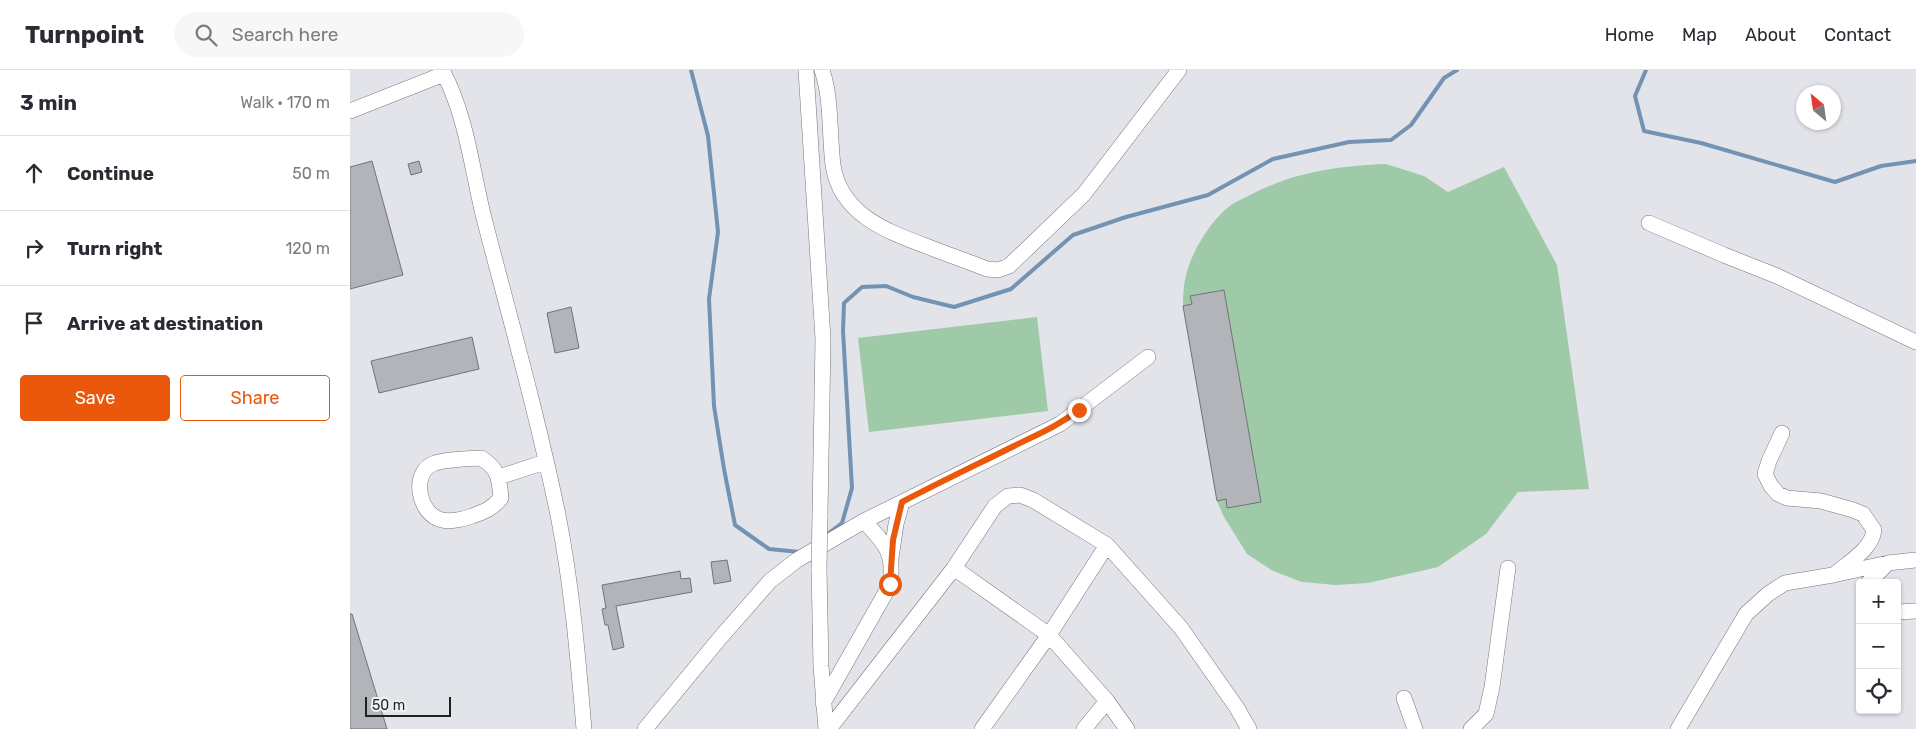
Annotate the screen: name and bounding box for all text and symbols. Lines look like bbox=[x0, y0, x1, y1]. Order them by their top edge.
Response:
search box bbox=[174, 12, 524, 57]
text: Turnpoint bbox=[25, 21, 144, 49]
icon: search bbox=[192, 21, 220, 49]
text: Search here bbox=[232, 23, 338, 46]
text: Home bbox=[1605, 24, 1654, 46]
text: Map bbox=[1682, 24, 1717, 46]
text: About bbox=[1745, 24, 1796, 46]
text: Contact bbox=[1824, 24, 1891, 46]
north arrow bbox=[1796, 85, 1841, 130]
text: 3 min bbox=[20, 90, 77, 115]
text: Walk · 170 m bbox=[240, 93, 330, 112]
icon: ahead bbox=[20, 159, 48, 187]
text: Continue bbox=[67, 162, 154, 185]
text: 50 m bbox=[292, 164, 330, 183]
icon: right bbox=[20, 234, 48, 262]
text: Turn right bbox=[67, 237, 162, 260]
text: 120 m bbox=[285, 239, 330, 258]
icon: arrive bbox=[20, 309, 48, 337]
text: Arrive at destination bbox=[67, 312, 263, 335]
button: Save bbox=[20, 375, 170, 421]
button: Share bbox=[180, 375, 330, 421]
route end bbox=[1068, 399, 1091, 422]
route start bbox=[879, 573, 902, 596]
map controls bbox=[1856, 579, 1901, 714]
button: + bbox=[1856, 579, 1901, 624]
button: − bbox=[1856, 624, 1901, 669]
button: locate bbox=[1856, 669, 1901, 714]
scale bar bbox=[365, 694, 451, 717]
text: 50 m bbox=[372, 697, 405, 714]

